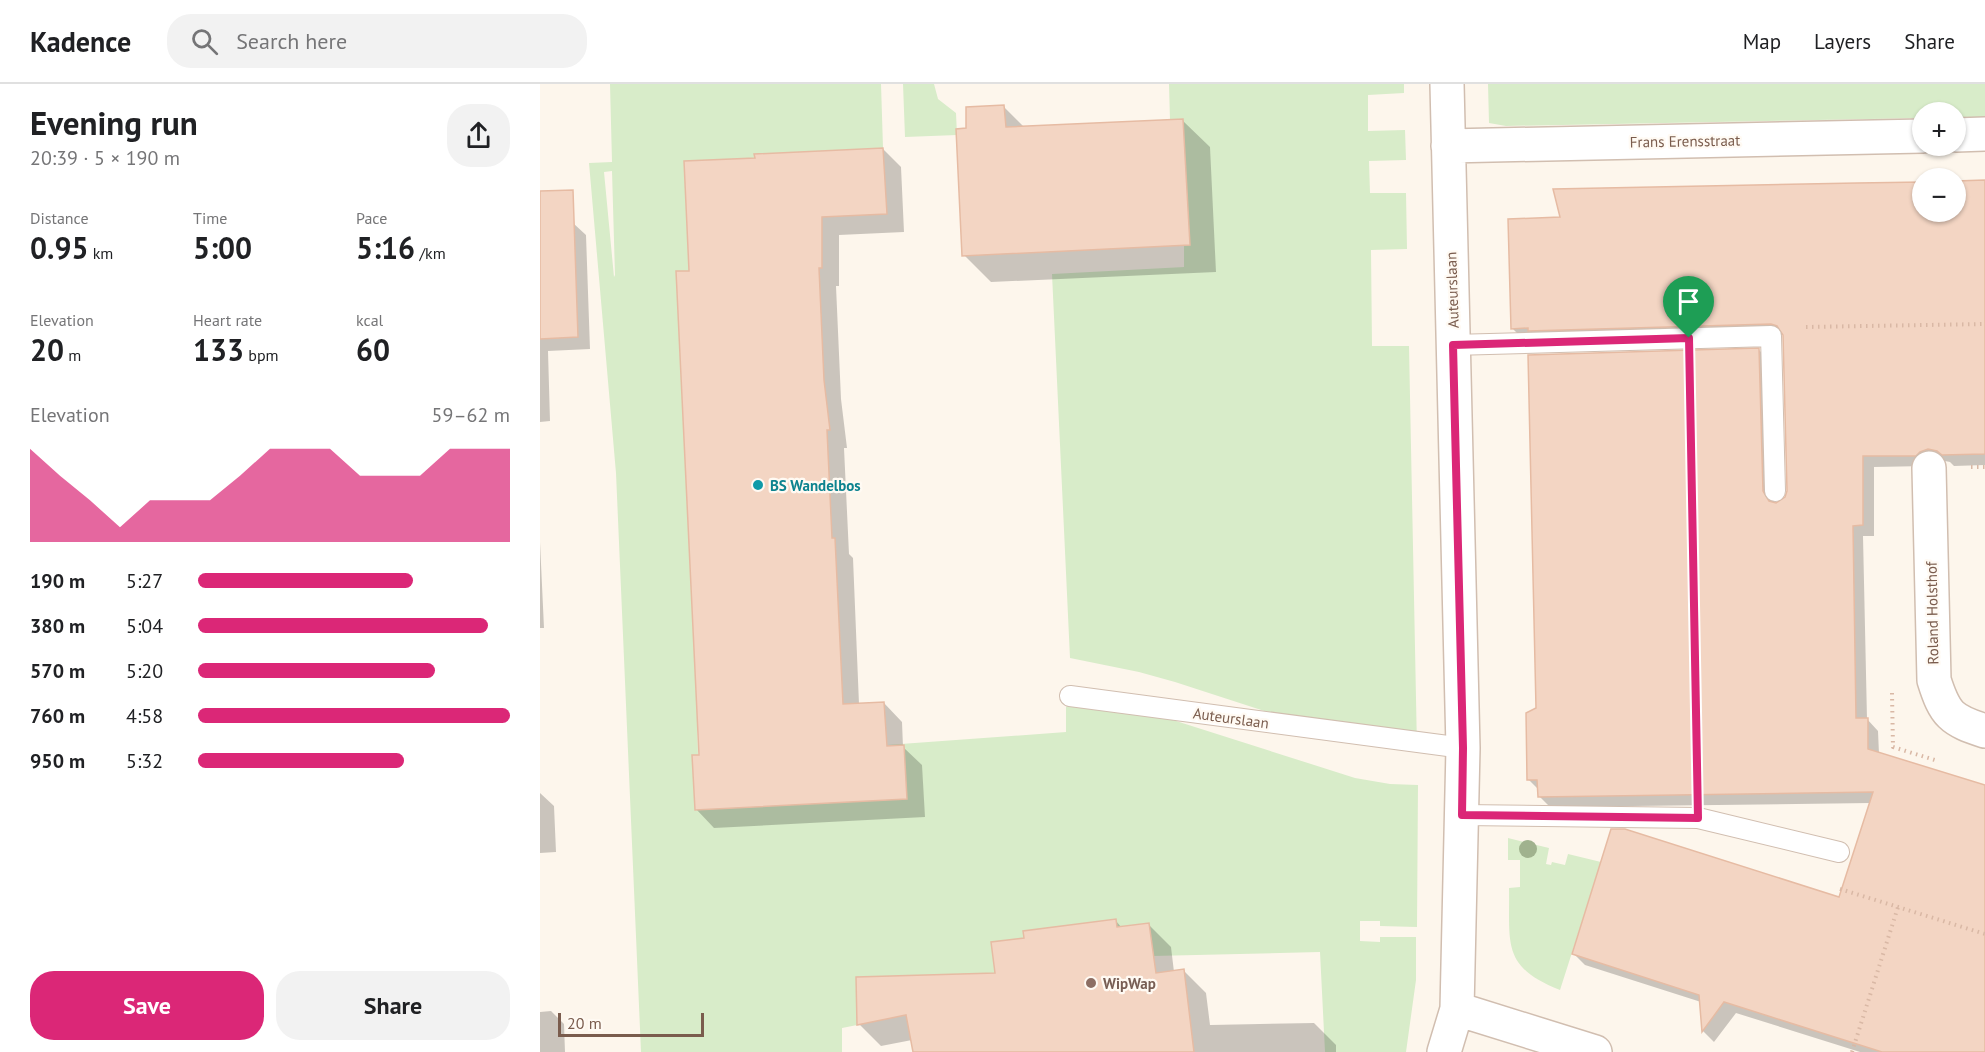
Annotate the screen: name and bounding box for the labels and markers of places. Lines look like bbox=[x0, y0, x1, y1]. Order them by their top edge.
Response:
pin bbox=[1663, 276, 1714, 338]
place label: BS Wandelbos bbox=[770, 476, 861, 495]
marker: BS Wandelbos bbox=[751, 478, 765, 492]
place label: WipWap bbox=[1103, 974, 1156, 993]
marker: WipWap bbox=[1084, 976, 1098, 990]

